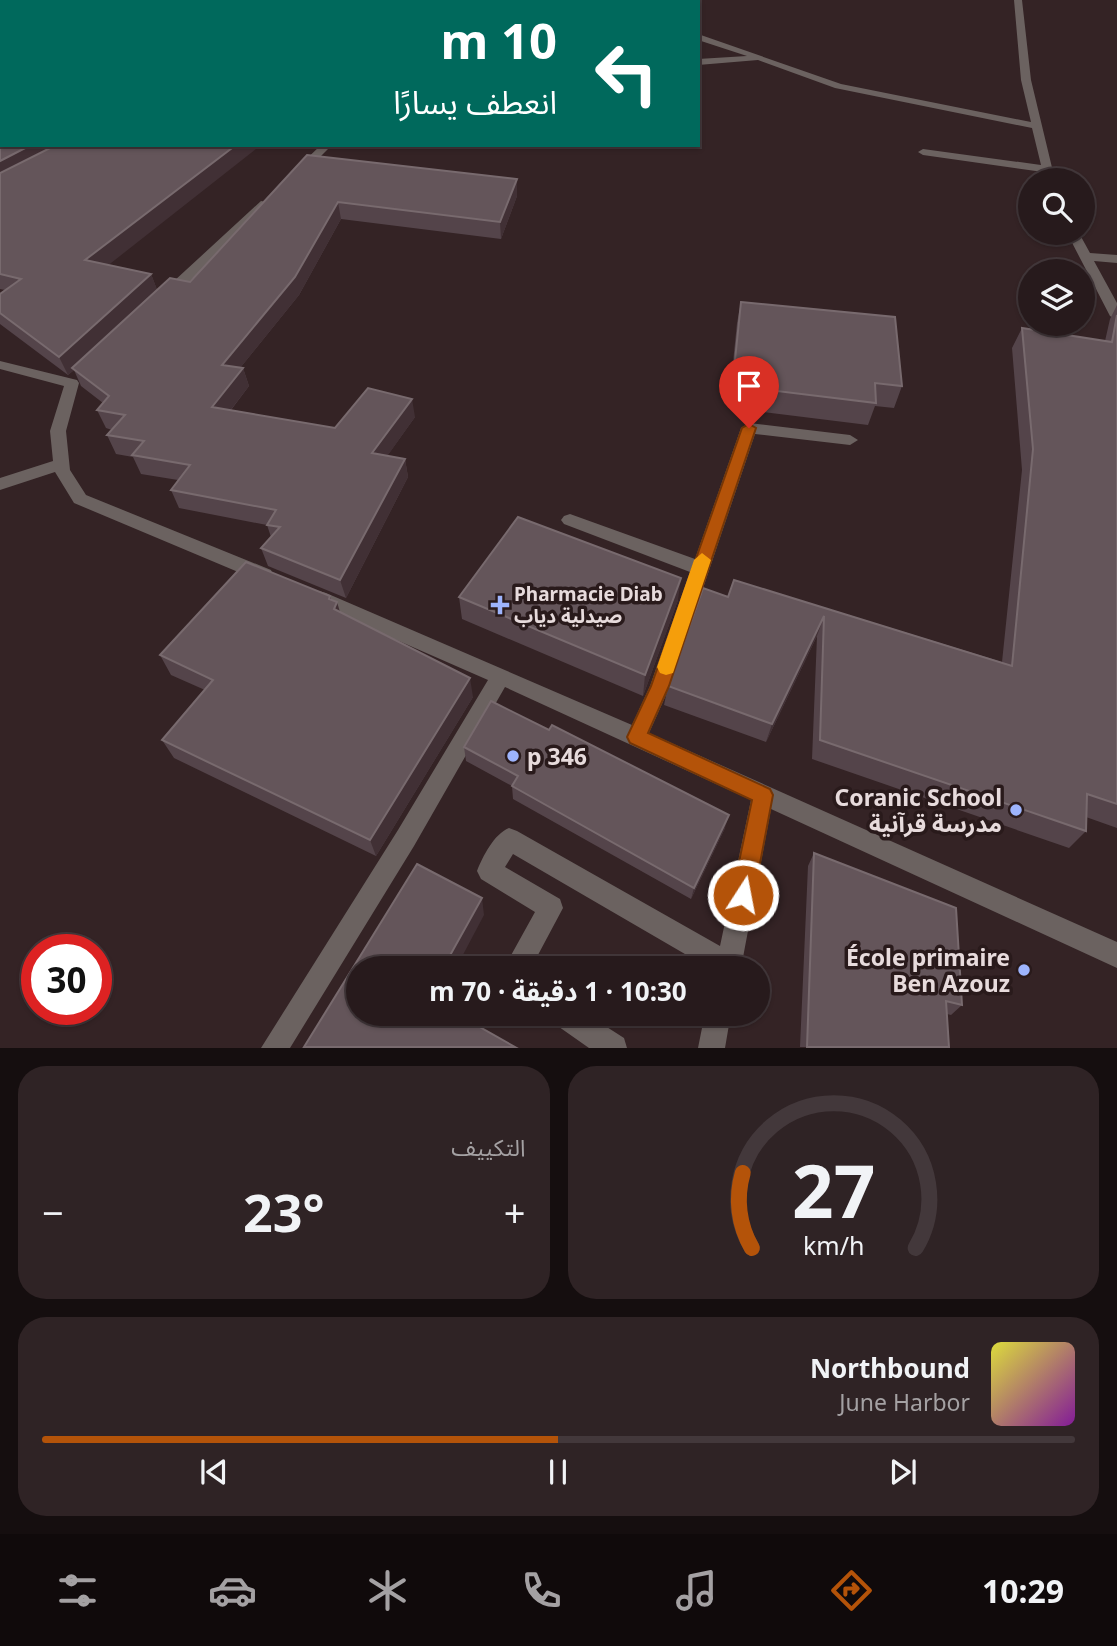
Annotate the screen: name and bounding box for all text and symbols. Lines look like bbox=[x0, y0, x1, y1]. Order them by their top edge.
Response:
text: 10 m bbox=[440, 7, 557, 73]
icon: left bbox=[581, 28, 672, 119]
text: انعطف يسارًا bbox=[393, 80, 557, 123]
map controls bbox=[1018, 168, 1095, 336]
button: search bbox=[1018, 168, 1095, 245]
button: layers bbox=[1018, 259, 1095, 336]
pin bbox=[719, 356, 779, 428]
icon: arrive bbox=[730, 367, 768, 405]
place label: Pharmacie Diab صيدلية دياب bbox=[514, 581, 663, 629]
marker: Pharmacie Diab صيدلية دياب bbox=[492, 597, 508, 613]
place label: p 346 bbox=[527, 740, 587, 772]
marker: p 346 bbox=[505, 748, 521, 764]
place label: Coranic School مدرسة قرآنية bbox=[834, 781, 1002, 839]
marker: Coranic School مدرسة قرآنية bbox=[1008, 802, 1024, 818]
position arrow bbox=[706, 858, 780, 932]
speed limit sign: 30 bbox=[21, 934, 112, 1025]
place label: École primaire Ben Azouz bbox=[846, 941, 1010, 999]
marker: École primaire Ben Azouz bbox=[1016, 962, 1032, 978]
text: 10:30 · 1 دقيقة · 70 m bbox=[429, 973, 687, 1009]
text: التكييف bbox=[451, 1131, 526, 1163]
text: 27 bbox=[792, 1141, 875, 1240]
text: 23° bbox=[243, 1176, 325, 1247]
text: − bbox=[42, 1186, 64, 1238]
text: + bbox=[504, 1186, 525, 1238]
text: km/h bbox=[802, 1228, 864, 1262]
text: Northbound bbox=[810, 1350, 970, 1386]
text: June Harbor bbox=[839, 1386, 970, 1418]
icon: previous bbox=[195, 1453, 233, 1491]
icon: pause bbox=[539, 1453, 577, 1491]
icon: next bbox=[884, 1453, 922, 1491]
icon: filters bbox=[53, 1566, 102, 1615]
icon: car bbox=[208, 1566, 257, 1615]
icon: climate bbox=[363, 1566, 412, 1615]
icon: phone bbox=[517, 1566, 566, 1615]
icon: music bbox=[672, 1566, 721, 1615]
icon: directions bbox=[827, 1566, 876, 1615]
text: 10:29 bbox=[982, 1569, 1064, 1612]

